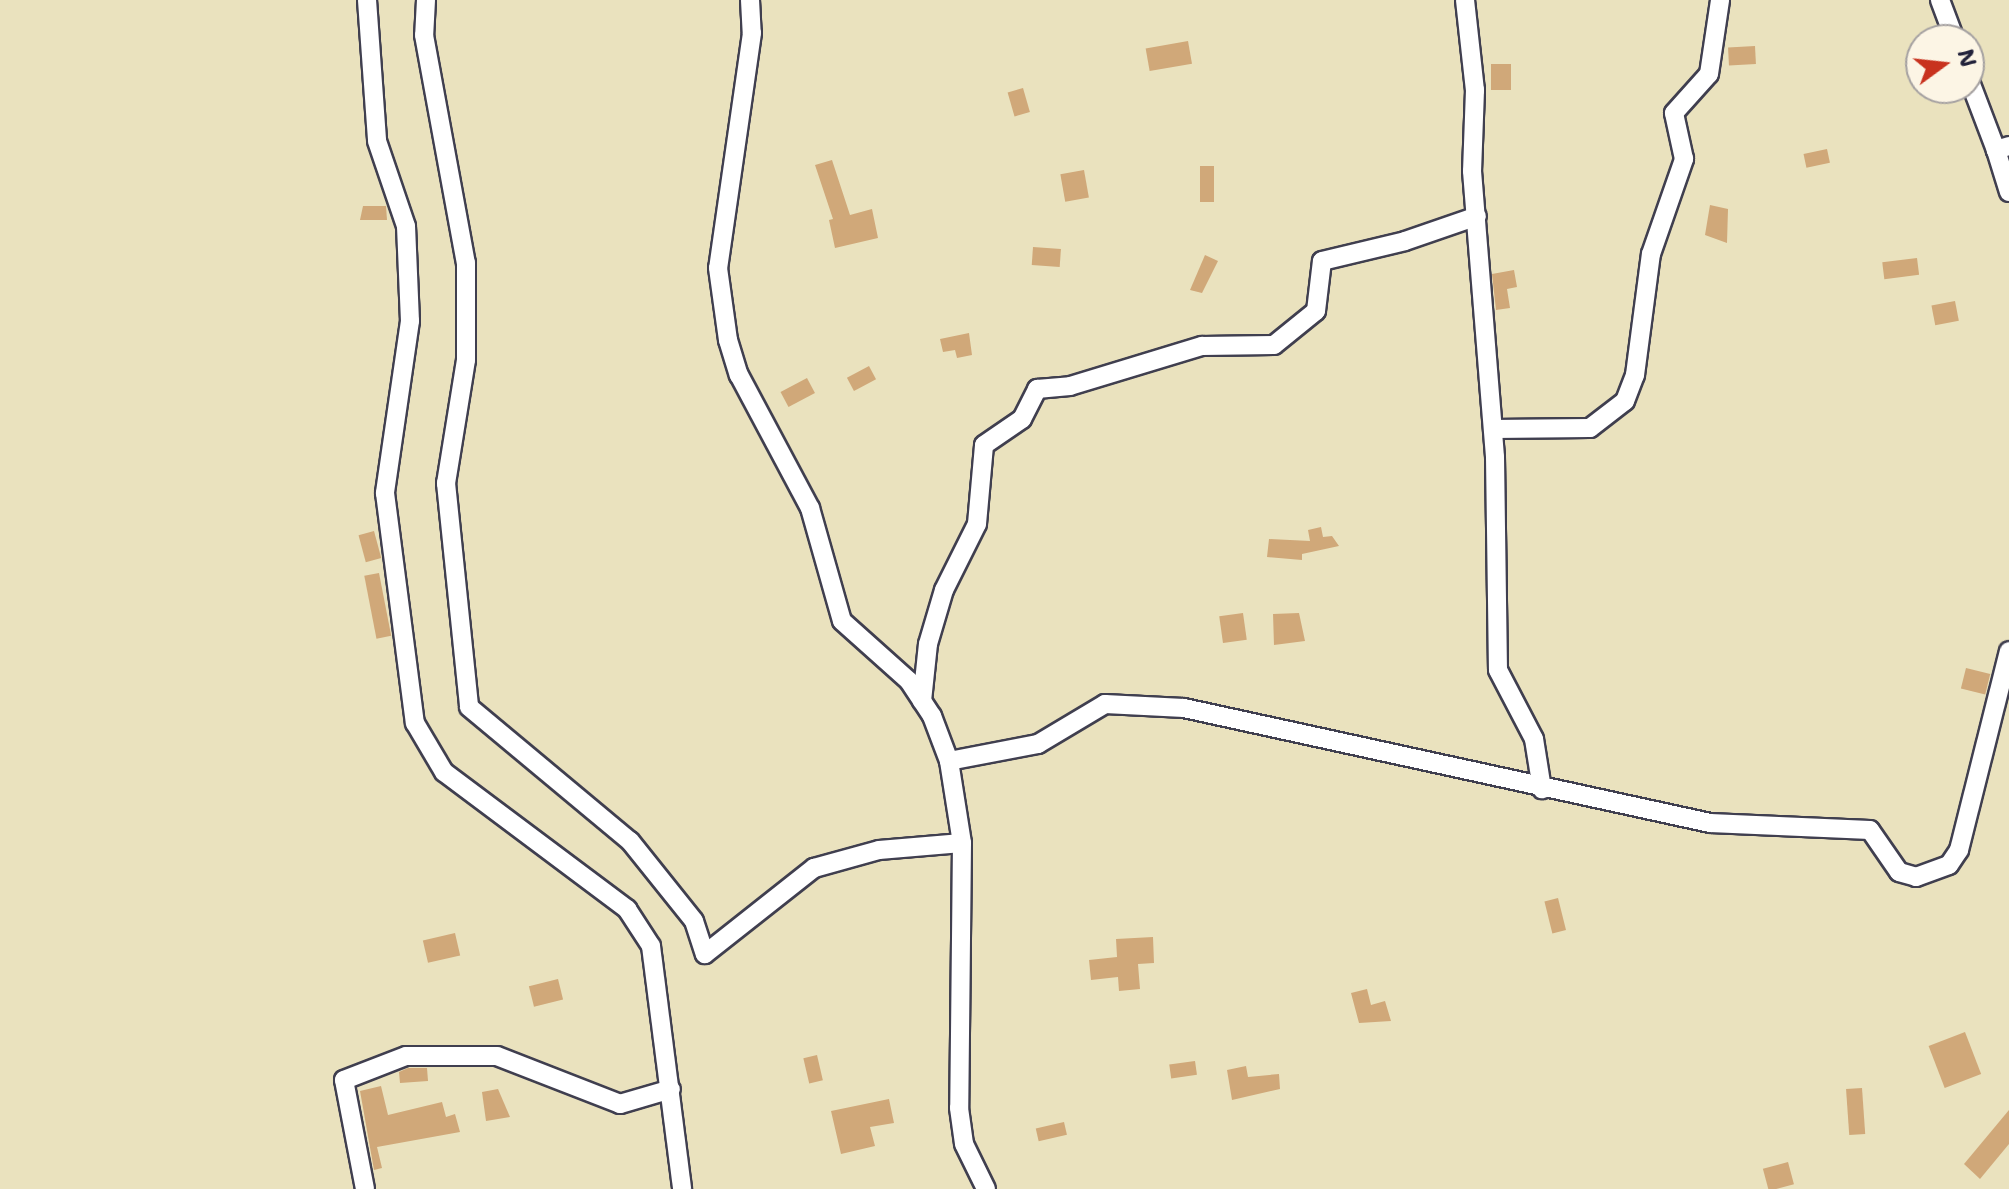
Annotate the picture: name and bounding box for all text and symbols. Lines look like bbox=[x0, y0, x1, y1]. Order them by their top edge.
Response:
north arrow bbox=[1905, 24, 1985, 104]
text: N bbox=[1950, 46, 1983, 70]

